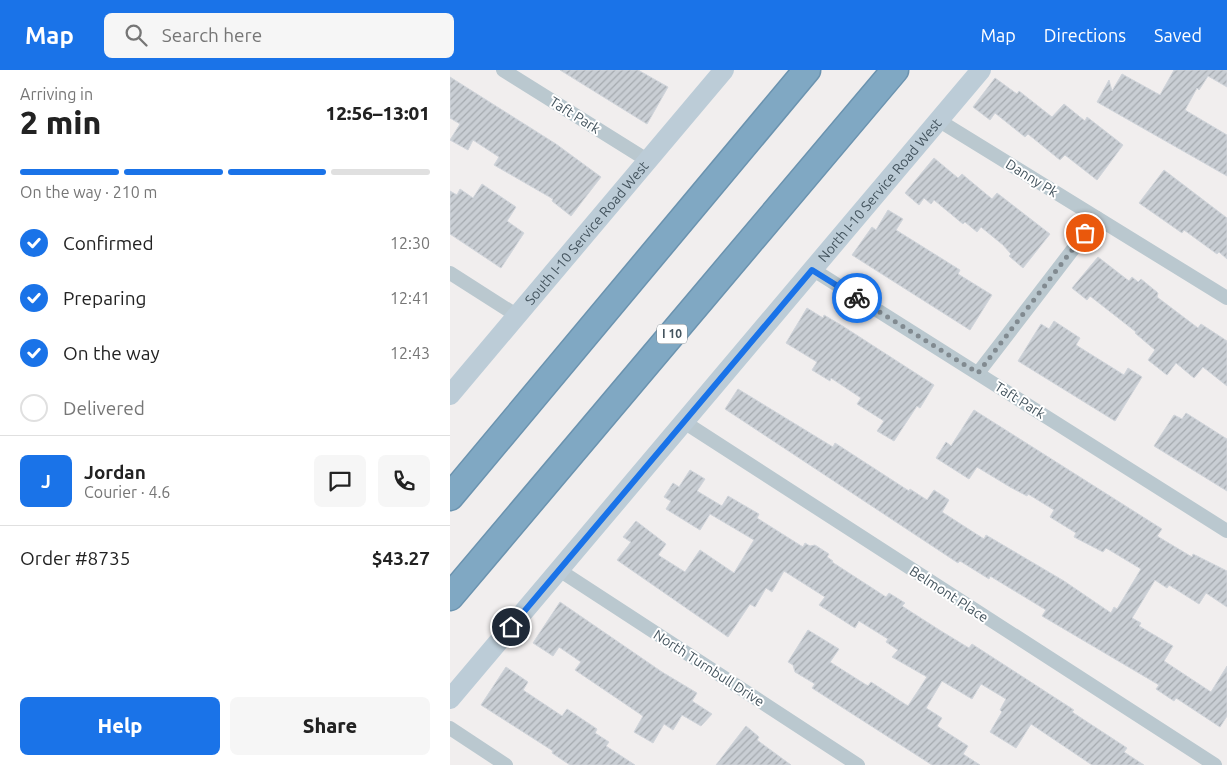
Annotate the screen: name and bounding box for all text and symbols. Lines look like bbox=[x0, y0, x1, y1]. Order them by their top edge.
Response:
search box bbox=[104, 13, 454, 58]
icon: search bbox=[122, 21, 150, 49]
text: Map bbox=[25, 22, 74, 49]
text: Search here bbox=[162, 24, 262, 46]
text: Map bbox=[980, 25, 1016, 45]
text: Directions bbox=[1044, 25, 1126, 45]
text: Saved bbox=[1154, 25, 1202, 45]
text: Arriving in bbox=[20, 85, 93, 103]
street label: Taft Park bbox=[547, 93, 603, 137]
text: 12:56–13:01 bbox=[325, 102, 430, 124]
text: 2 min bbox=[20, 104, 101, 140]
street label: North I-10 Service Road West bbox=[815, 115, 945, 265]
street label: Danny Pk bbox=[1003, 156, 1061, 200]
street label: South I-10 Service Road West bbox=[522, 157, 652, 308]
text: On the way · 210 m bbox=[20, 183, 157, 201]
pin bbox=[1064, 212, 1106, 254]
icon: bag bbox=[1071, 219, 1099, 247]
icon: check bbox=[20, 229, 48, 257]
text: Confirmed bbox=[63, 232, 154, 254]
text: 12:30 bbox=[390, 234, 430, 252]
courier bbox=[832, 273, 882, 323]
icon: check bbox=[20, 284, 48, 312]
icon: bike bbox=[843, 284, 871, 312]
text: Preparing bbox=[63, 287, 147, 309]
text: 12:41 bbox=[390, 289, 430, 307]
road number: I 10 bbox=[657, 324, 687, 344]
icon: check bbox=[20, 339, 48, 367]
text: On the way bbox=[63, 342, 160, 364]
text: 12:43 bbox=[390, 344, 430, 362]
street label: Taft Park bbox=[992, 378, 1048, 422]
text: Delivered bbox=[63, 397, 145, 419]
button: chat bbox=[314, 455, 366, 507]
button: phone bbox=[378, 455, 430, 507]
text: Jordan bbox=[84, 461, 146, 483]
text: J bbox=[41, 470, 51, 492]
text: Courier · 4.6 bbox=[84, 483, 170, 501]
text: Order #8735 bbox=[20, 547, 130, 569]
text: $43.27 bbox=[372, 547, 430, 569]
street label: Belmont Place bbox=[907, 563, 991, 625]
pin bbox=[490, 606, 532, 648]
icon: home bbox=[497, 613, 525, 641]
street label: North Turnbull Drive bbox=[651, 626, 767, 710]
button: Help bbox=[20, 697, 220, 755]
button: Share bbox=[230, 697, 430, 755]

